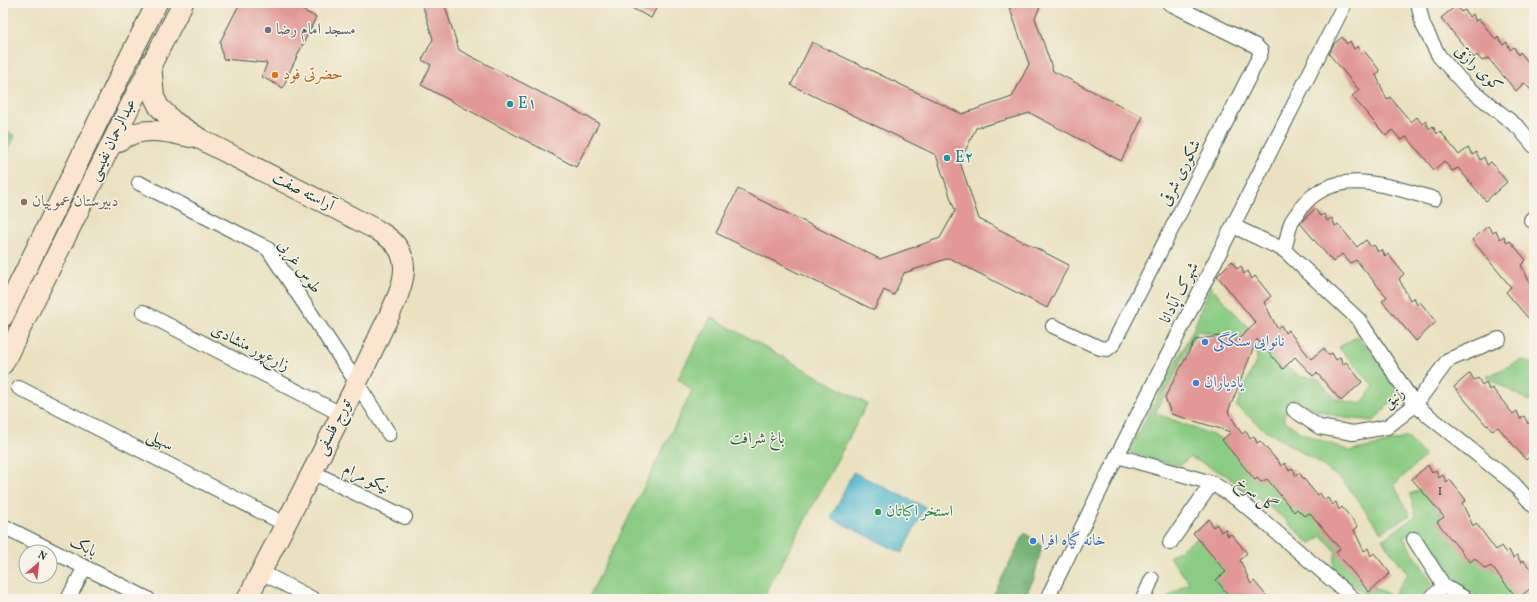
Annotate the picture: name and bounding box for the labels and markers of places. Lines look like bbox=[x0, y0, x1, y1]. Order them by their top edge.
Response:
place label: مسجد امام رضا bbox=[276, 19, 356, 43]
marker: مسجد امام رضا bbox=[263, 25, 273, 35]
place label: حضرتی فود bbox=[283, 64, 343, 86]
marker: حضرتی فود bbox=[270, 70, 280, 80]
place label: E۱ bbox=[518, 93, 537, 115]
marker: E۱ bbox=[505, 99, 515, 109]
place label: E۲ bbox=[955, 147, 974, 169]
marker: E۲ bbox=[942, 153, 952, 163]
place label: دبیرستان عموییان bbox=[32, 191, 118, 213]
marker: دبیرستان عموییان bbox=[19, 197, 29, 207]
place label: نانوایی سنکگی bbox=[1213, 331, 1284, 353]
marker: نانوایی سنکگی bbox=[1200, 337, 1210, 347]
place label: یادیاران bbox=[1204, 372, 1245, 394]
marker: یادیاران bbox=[1191, 378, 1201, 388]
place label: استخر اکباتان bbox=[886, 501, 953, 523]
marker: استخر اکباتان bbox=[873, 507, 883, 517]
place label: خانه گیاه افرا bbox=[1041, 530, 1106, 552]
marker: خانه گیاه افرا bbox=[1028, 536, 1038, 546]

